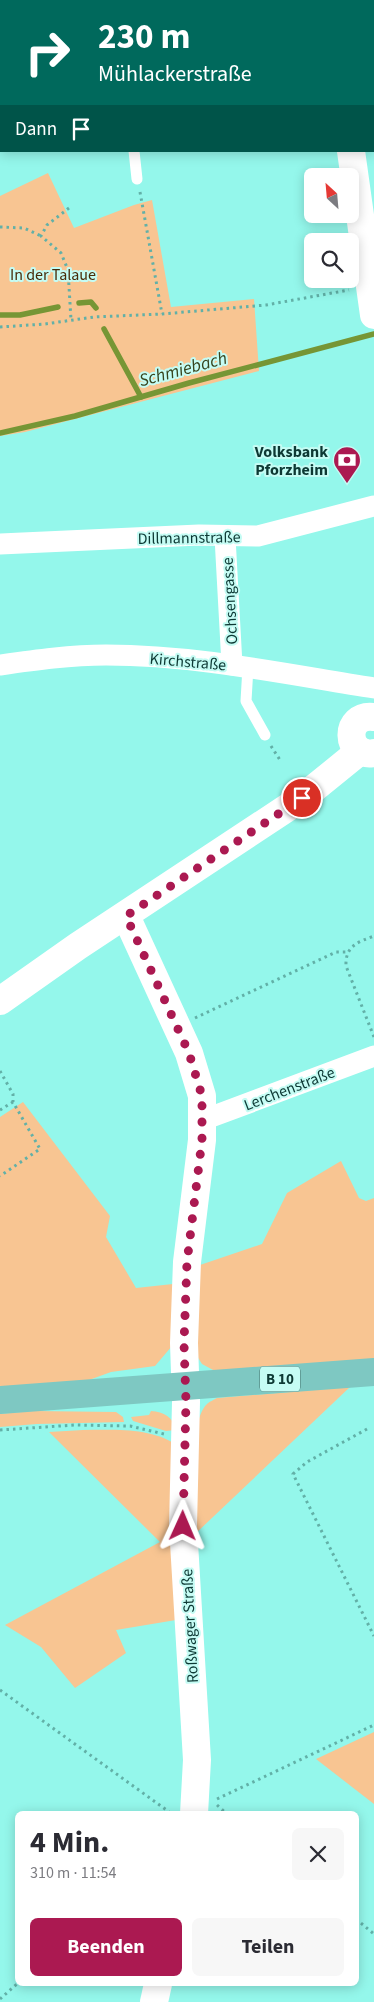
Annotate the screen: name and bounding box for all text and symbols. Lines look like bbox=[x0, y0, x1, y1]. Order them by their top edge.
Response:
text: 230 m bbox=[98, 12, 190, 62]
icon: right bbox=[15, 20, 80, 85]
text: Mühlackerstraße bbox=[98, 58, 252, 90]
icon: arrive bbox=[67, 115, 95, 143]
text: Dann bbox=[15, 116, 57, 143]
north arrow bbox=[304, 168, 359, 222]
map controls bbox=[304, 168, 359, 288]
button: search bbox=[304, 233, 359, 288]
park label: In der Talaue bbox=[10, 264, 96, 286]
water label: Schmiebach bbox=[136, 346, 230, 393]
place label: Volksbank Pforzheim bbox=[254, 441, 328, 481]
bank icon: Volksbank Pforzheim bbox=[332, 445, 362, 484]
street label: Dillmannstraße bbox=[137, 526, 241, 550]
street label: Ochsengasse bbox=[217, 557, 243, 645]
street label: Kirchstraße bbox=[149, 648, 227, 676]
pin bbox=[281, 777, 323, 819]
icon: arrive bbox=[288, 784, 316, 812]
street label: Lerchenstraße bbox=[241, 1061, 338, 1116]
road number: B 10 bbox=[260, 1366, 300, 1392]
position arrow bbox=[156, 1499, 208, 1551]
street label: Roßwager Straße bbox=[176, 1568, 204, 1684]
text: 4 Min. bbox=[30, 1821, 109, 1864]
button: close bbox=[292, 1828, 344, 1880]
text: 310 m · 11:54 bbox=[30, 1862, 117, 1884]
button: Beenden bbox=[30, 1918, 182, 1976]
button: Teilen bbox=[192, 1918, 344, 1976]

